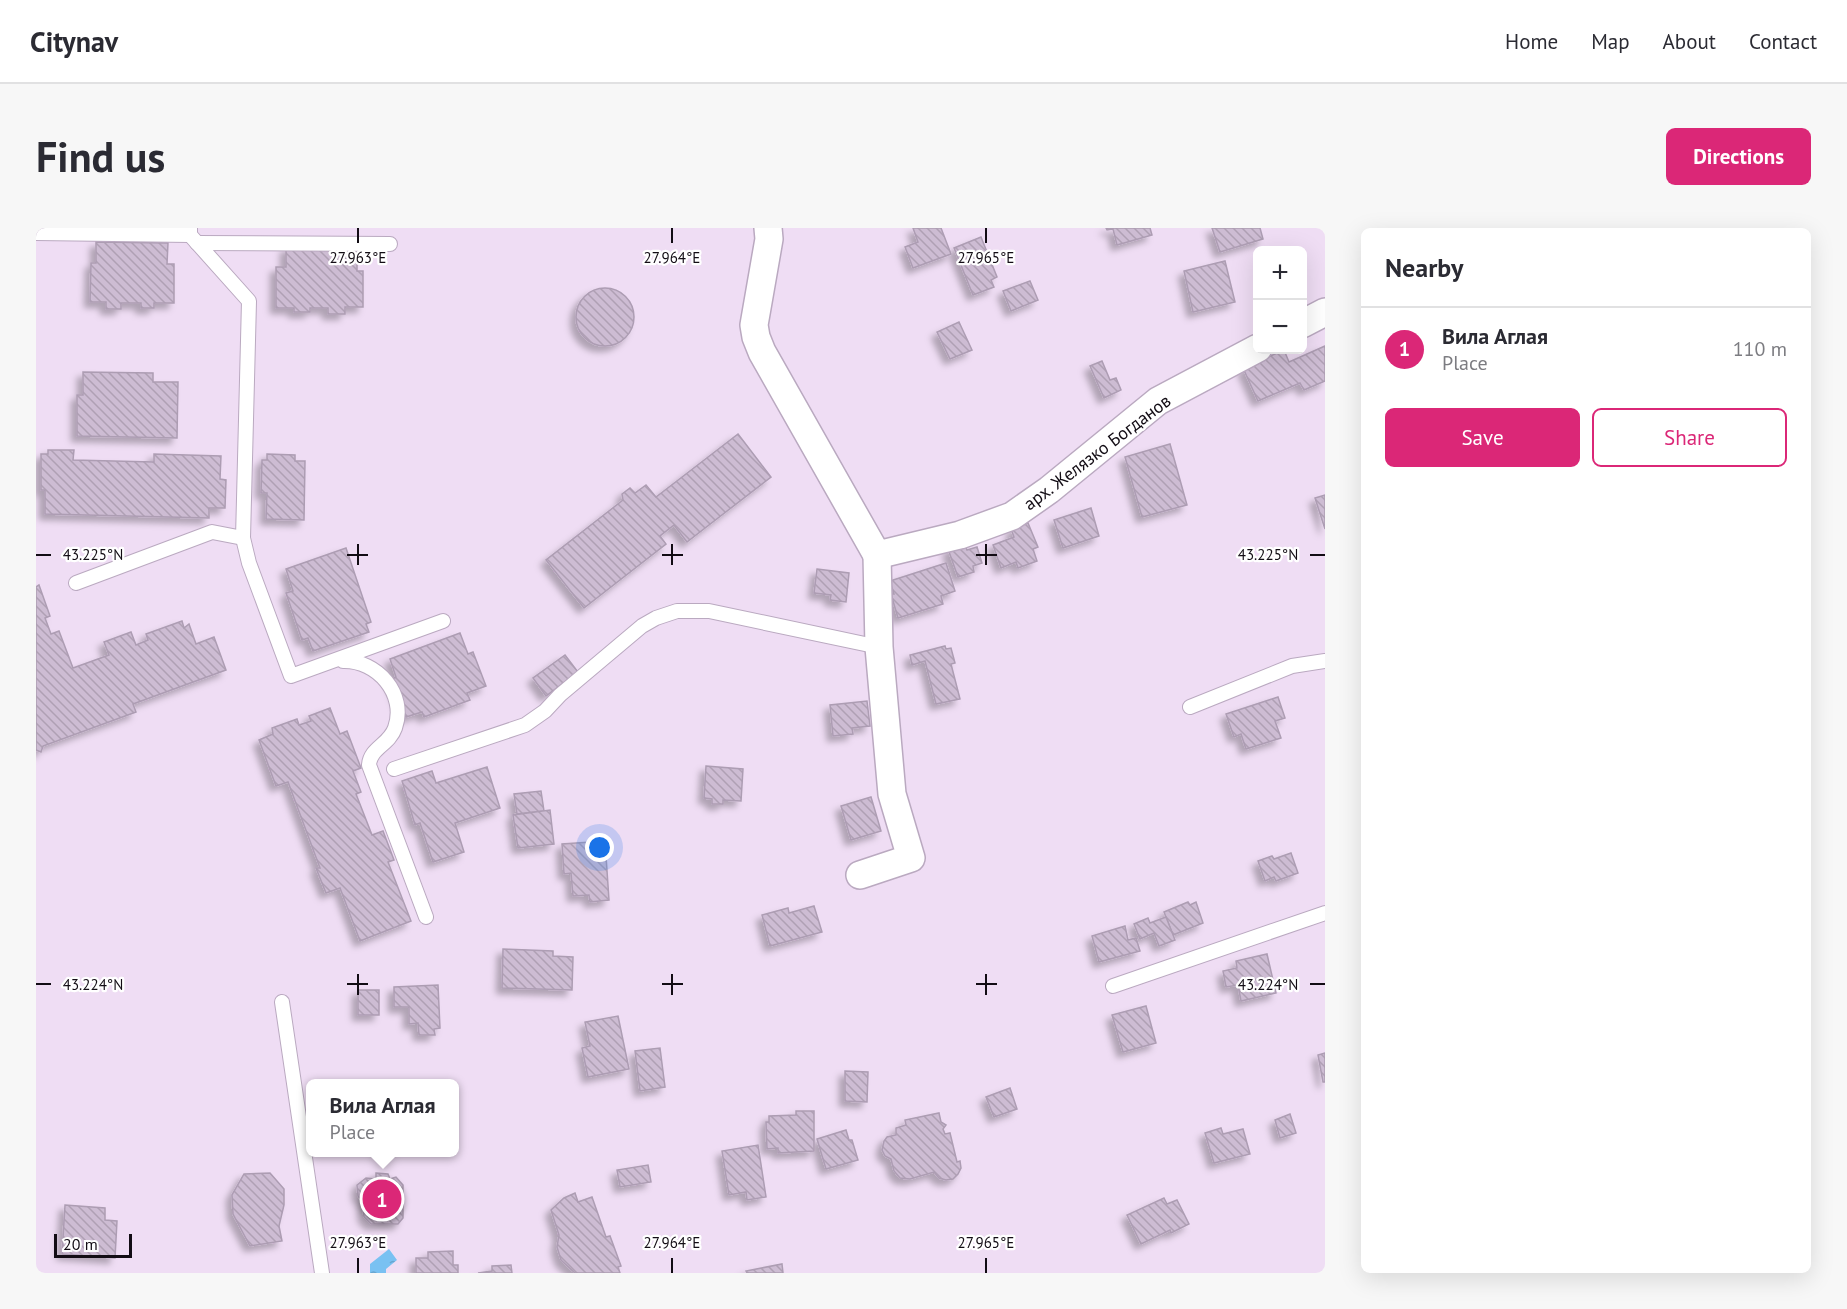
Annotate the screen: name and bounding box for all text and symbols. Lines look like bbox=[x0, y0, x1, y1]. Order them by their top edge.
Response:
text: Citynav bbox=[30, 23, 118, 60]
text: Home bbox=[1505, 28, 1558, 55]
text: Map bbox=[1591, 28, 1630, 55]
text: About bbox=[1663, 28, 1716, 55]
text: Contact bbox=[1749, 28, 1817, 55]
button: Directions bbox=[1666, 128, 1811, 185]
text: Find us bbox=[36, 129, 165, 184]
map controls bbox=[1253, 246, 1307, 354]
button: + bbox=[1253, 246, 1307, 300]
text: 27.963°E bbox=[330, 248, 386, 267]
text: 27.964°E bbox=[644, 248, 700, 267]
text: 27.965°E bbox=[958, 248, 1014, 267]
text: Nearby bbox=[1385, 251, 1463, 284]
button: − bbox=[1253, 300, 1307, 354]
text: Вила Аглая bbox=[1442, 322, 1548, 350]
text: 1 bbox=[1399, 336, 1410, 362]
text: 110 m bbox=[1733, 336, 1787, 362]
text: Place bbox=[1442, 350, 1488, 376]
street label: арх. Желязко Богданов bbox=[1019, 389, 1175, 515]
button: Save bbox=[1385, 408, 1580, 467]
button: Share bbox=[1592, 408, 1787, 467]
text: 43.225°N bbox=[63, 545, 123, 564]
text: 43.225°N bbox=[1238, 545, 1298, 564]
your location bbox=[585, 833, 614, 862]
text: 43.224°N bbox=[63, 975, 123, 994]
text: 43.224°N bbox=[1238, 975, 1298, 994]
popup bbox=[306, 1079, 459, 1157]
text: Вила Аглая bbox=[329, 1091, 436, 1119]
text: Place bbox=[329, 1119, 375, 1145]
pin: 1 bbox=[362, 1176, 402, 1222]
scale bar bbox=[54, 1231, 132, 1258]
text: 27.963°E bbox=[330, 1233, 386, 1252]
text: 27.964°E bbox=[644, 1233, 700, 1252]
text: 27.965°E bbox=[958, 1233, 1014, 1252]
text: 20 m bbox=[63, 1234, 98, 1254]

